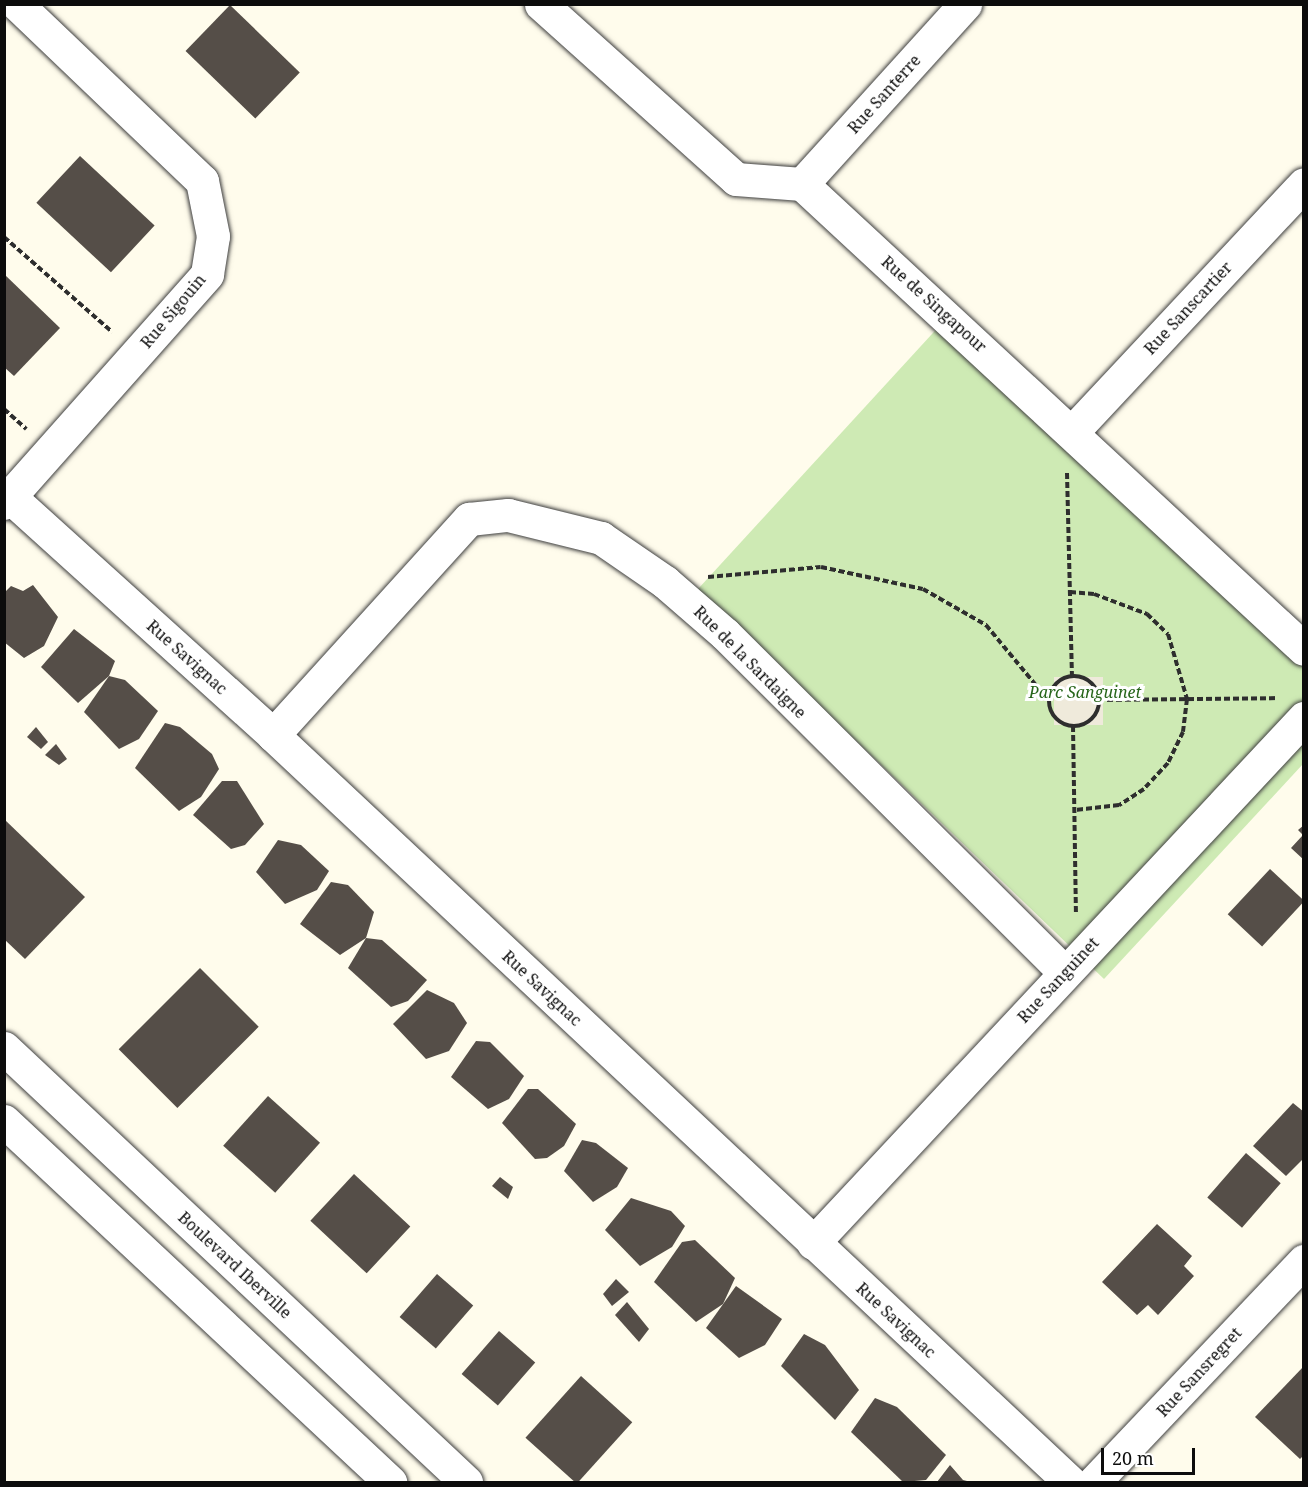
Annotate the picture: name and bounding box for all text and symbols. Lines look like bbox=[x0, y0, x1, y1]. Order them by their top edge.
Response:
street label: Rue Santerre bbox=[844, 51, 924, 137]
street label: Rue de Singapour bbox=[878, 252, 990, 356]
street label: Rue Sanscartier bbox=[1140, 258, 1236, 358]
street label: Rue Sigouin bbox=[137, 270, 209, 352]
street label: Rue de la Sardaigne bbox=[690, 602, 810, 722]
street label: Rue Savignac bbox=[143, 616, 231, 698]
park label: Parc Sanguinet bbox=[1029, 682, 1141, 702]
street label: Rue Sanguinet bbox=[1014, 933, 1102, 1027]
street label: Rue Savignac bbox=[498, 946, 586, 1030]
street label: Boulevard Iberville bbox=[174, 1208, 296, 1322]
street label: Rue Savignac bbox=[852, 1278, 940, 1362]
street label: Rue Sansregret bbox=[1153, 1323, 1245, 1421]
scale bar bbox=[1104, 1436, 1198, 1474]
text: 20 m bbox=[1112, 1446, 1154, 1470]

